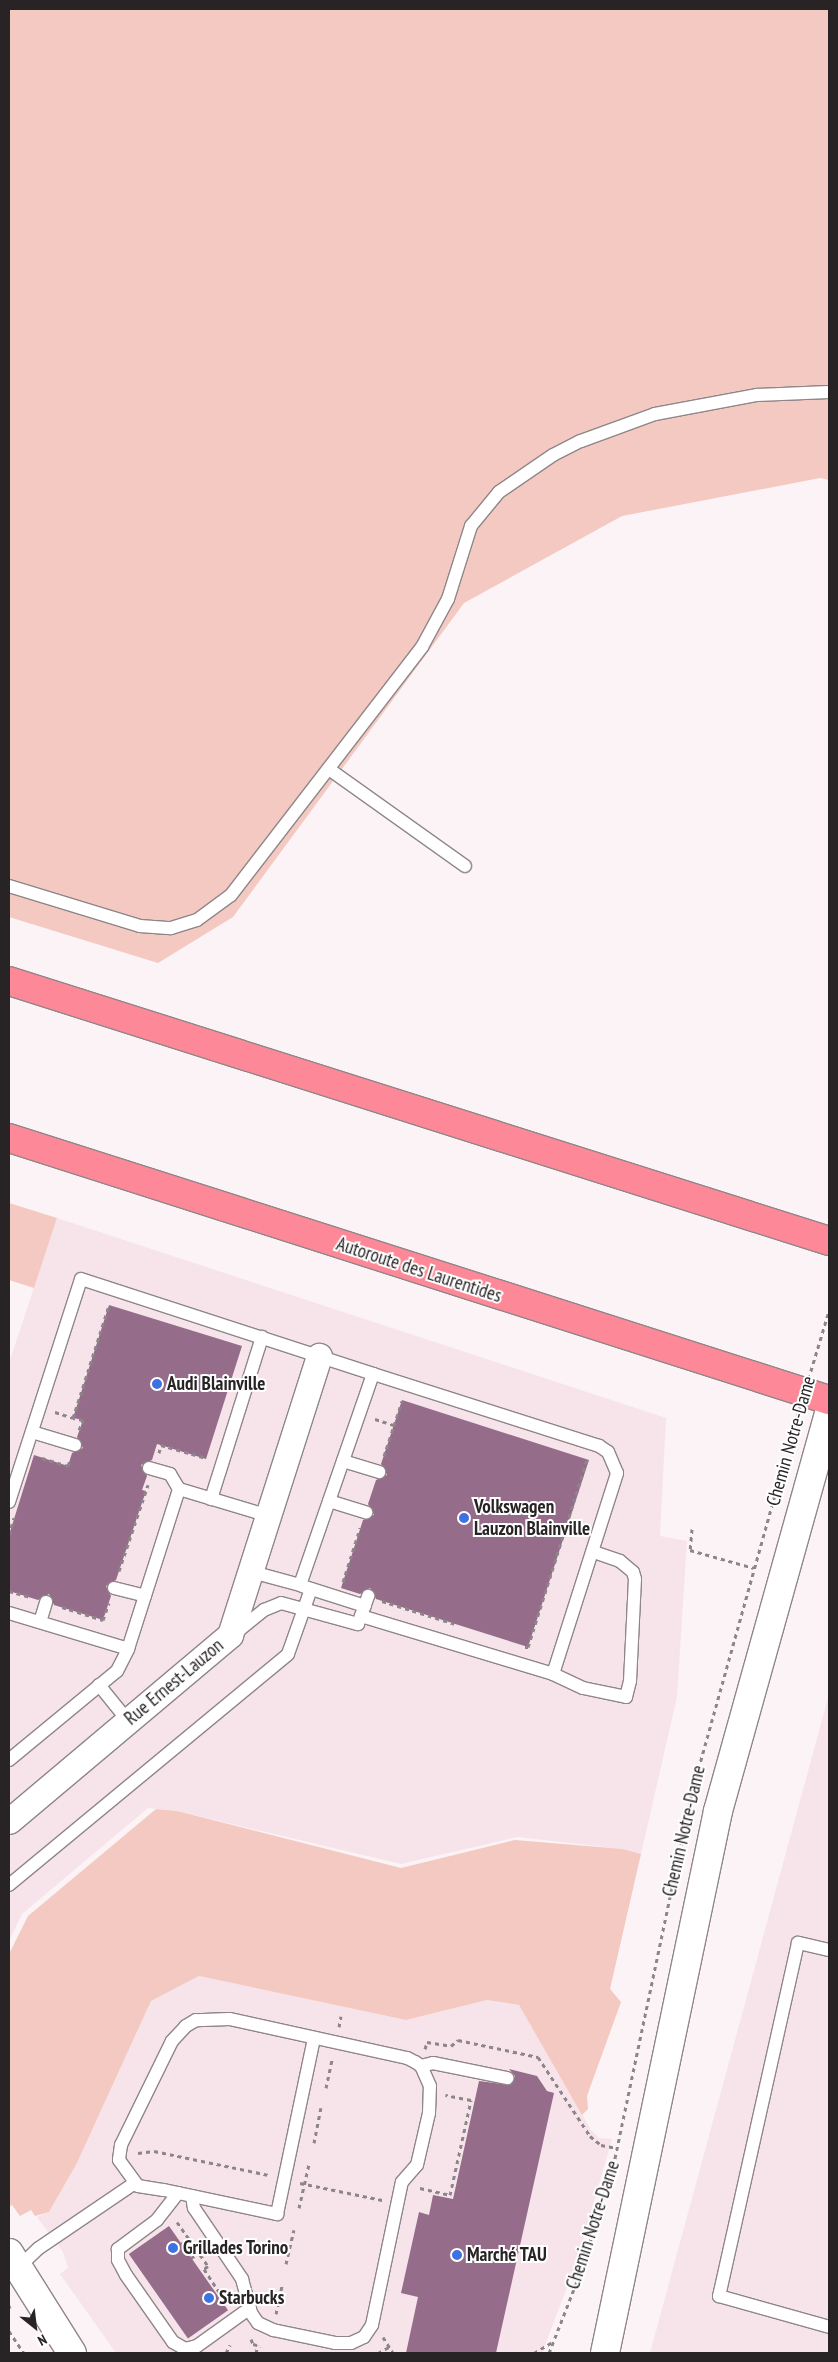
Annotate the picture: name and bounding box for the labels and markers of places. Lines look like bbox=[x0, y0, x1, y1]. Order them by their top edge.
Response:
place label: Audi Blainville bbox=[167, 1373, 265, 1395]
marker: Audi Blainville bbox=[151, 1378, 163, 1390]
place label: Volkswagen Lauzon Blainville bbox=[474, 1496, 590, 1540]
marker: Volkswagen Lauzon Blainville bbox=[458, 1512, 470, 1524]
place label: Grillades Torino bbox=[183, 2237, 289, 2259]
marker: Grillades Torino bbox=[167, 2242, 179, 2254]
place label: Marché TAU bbox=[467, 2244, 547, 2266]
marker: Marché TAU bbox=[451, 2249, 463, 2261]
place label: Starbucks bbox=[219, 2287, 284, 2309]
marker: Starbucks bbox=[203, 2292, 215, 2304]

